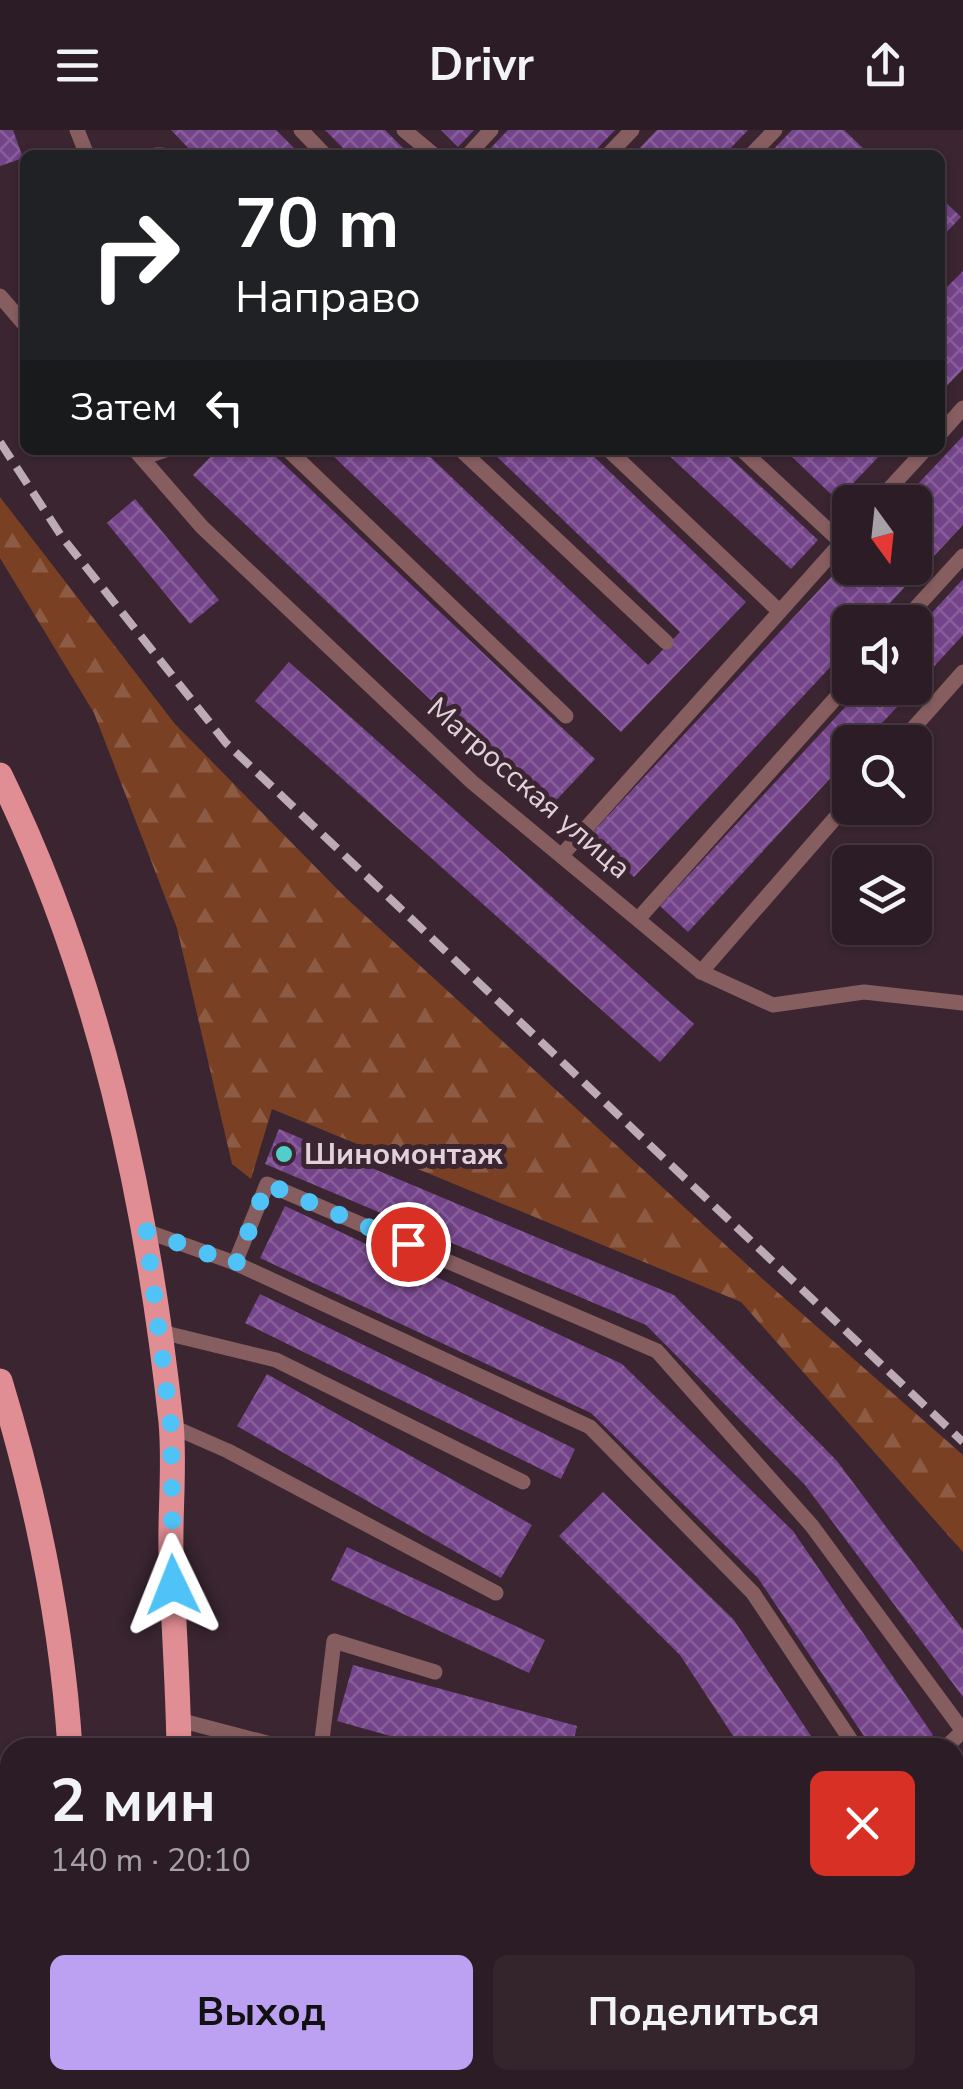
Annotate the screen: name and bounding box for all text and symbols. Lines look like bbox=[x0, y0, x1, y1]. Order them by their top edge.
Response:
text: Drivr bbox=[429, 35, 534, 96]
icon: menu bbox=[50, 38, 105, 93]
icon: share bbox=[858, 38, 913, 93]
text: 70 m bbox=[235, 176, 399, 272]
icon: right bbox=[70, 190, 200, 320]
text: Направо bbox=[235, 267, 421, 328]
icon: left bbox=[197, 380, 252, 435]
text: Затем bbox=[70, 382, 177, 433]
north arrow bbox=[832, 485, 932, 585]
map controls bbox=[832, 485, 932, 945]
button: sound bbox=[832, 605, 932, 705]
street label: Матросская улица bbox=[418, 688, 639, 888]
button: search bbox=[832, 725, 932, 825]
button: layers bbox=[832, 845, 932, 945]
place label: Шиномонтаж bbox=[304, 1134, 503, 1175]
marker: Шиномонтаж bbox=[273, 1143, 295, 1165]
pin bbox=[366, 1202, 451, 1287]
icon: arrive bbox=[381, 1217, 436, 1272]
position arrow bbox=[121, 1533, 225, 1637]
text: 2 мин bbox=[50, 1760, 216, 1842]
button: close bbox=[810, 1771, 915, 1876]
text: 140 m · 20:10 bbox=[50, 1839, 251, 1882]
button: Выход bbox=[50, 1955, 473, 2070]
button: Поделиться bbox=[493, 1955, 915, 2070]

